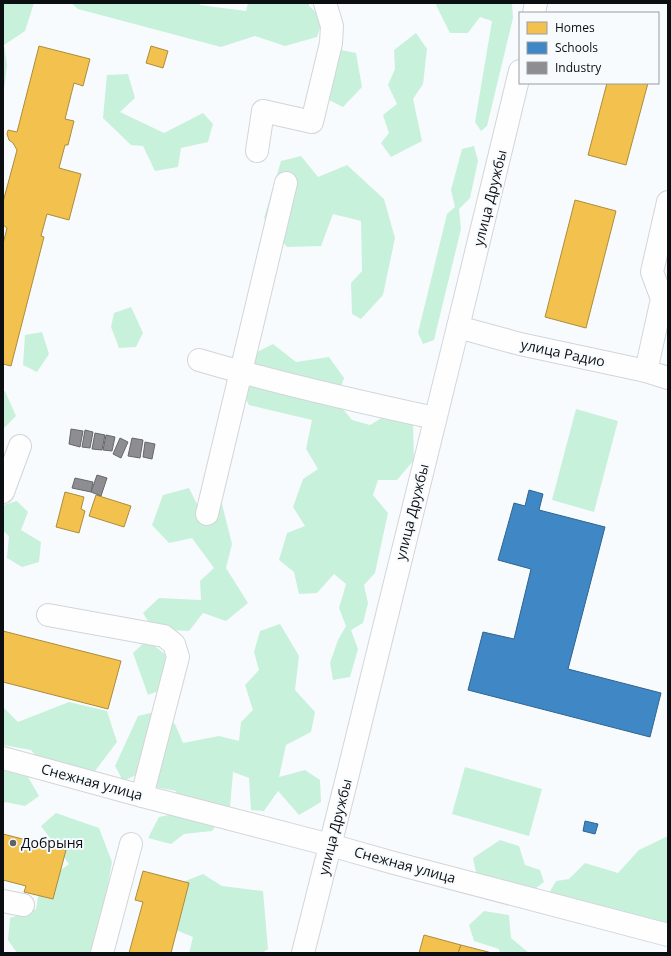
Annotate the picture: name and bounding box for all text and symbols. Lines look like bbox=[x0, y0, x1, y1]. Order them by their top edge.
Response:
legend bbox=[519, 12, 659, 84]
text: Homes bbox=[555, 19, 595, 36]
text: Schools bbox=[555, 39, 598, 56]
text: Industry bbox=[555, 59, 602, 76]
street label: улица Дружбы bbox=[468, 148, 511, 248]
street label: улица Радио bbox=[519, 334, 607, 371]
street label: улица Дружбы bbox=[390, 462, 433, 562]
street label: Снежная улица bbox=[39, 759, 145, 804]
street label: улица Дружбы bbox=[313, 777, 356, 877]
place label: Добрыня bbox=[21, 833, 83, 852]
marker: Добрыня bbox=[8, 838, 18, 848]
street label: Снежная улица bbox=[352, 842, 458, 887]

